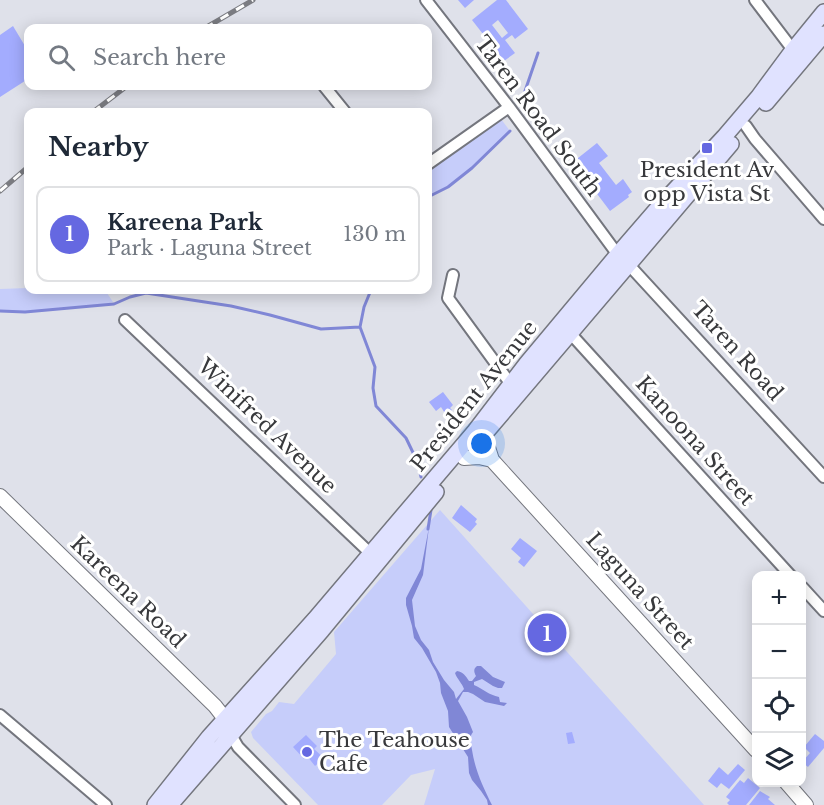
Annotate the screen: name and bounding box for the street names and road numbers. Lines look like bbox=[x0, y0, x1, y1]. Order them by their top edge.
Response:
street label: Taren Road South bbox=[469, 31, 607, 201]
street label: Taren Road bbox=[686, 296, 788, 406]
street label: President Avenue bbox=[405, 315, 543, 477]
street label: Winifred Avenue bbox=[191, 352, 342, 499]
street label: Kanoona Street bbox=[630, 371, 760, 511]
street label: Laguna Street bbox=[581, 527, 699, 655]
street label: Kareena Road bbox=[65, 531, 191, 653]

